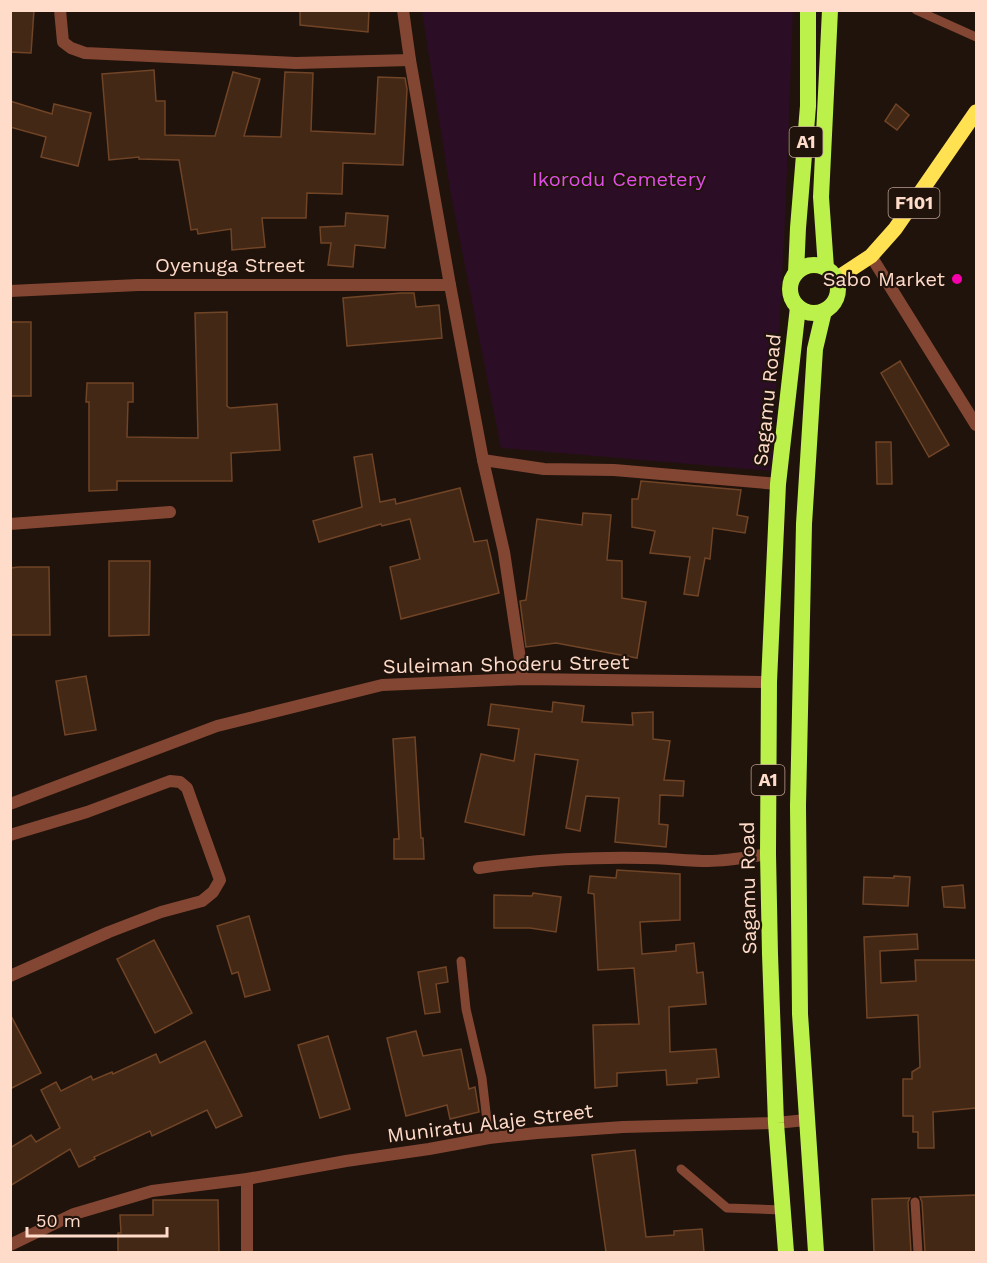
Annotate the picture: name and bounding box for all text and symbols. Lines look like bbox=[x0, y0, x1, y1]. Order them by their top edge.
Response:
road number: A1 bbox=[790, 127, 822, 157]
park label: Ikorodu Cemetery bbox=[532, 167, 707, 191]
road number: F101 bbox=[888, 188, 940, 218]
street label: Oyenuga Street bbox=[155, 253, 306, 277]
place label: Sabo Market bbox=[823, 267, 946, 291]
marker: Sabo Market bbox=[950, 272, 964, 286]
street label: Sagamu Road bbox=[748, 333, 786, 467]
street label: Suleiman Shoderu Street bbox=[383, 650, 630, 678]
road number: A1 bbox=[752, 765, 784, 795]
street label: Sagamu Road bbox=[735, 821, 761, 955]
street label: Muniratu Alaje Street bbox=[386, 1098, 595, 1148]
scale bar bbox=[27, 1200, 166, 1238]
text: 50 m bbox=[36, 1210, 81, 1231]

